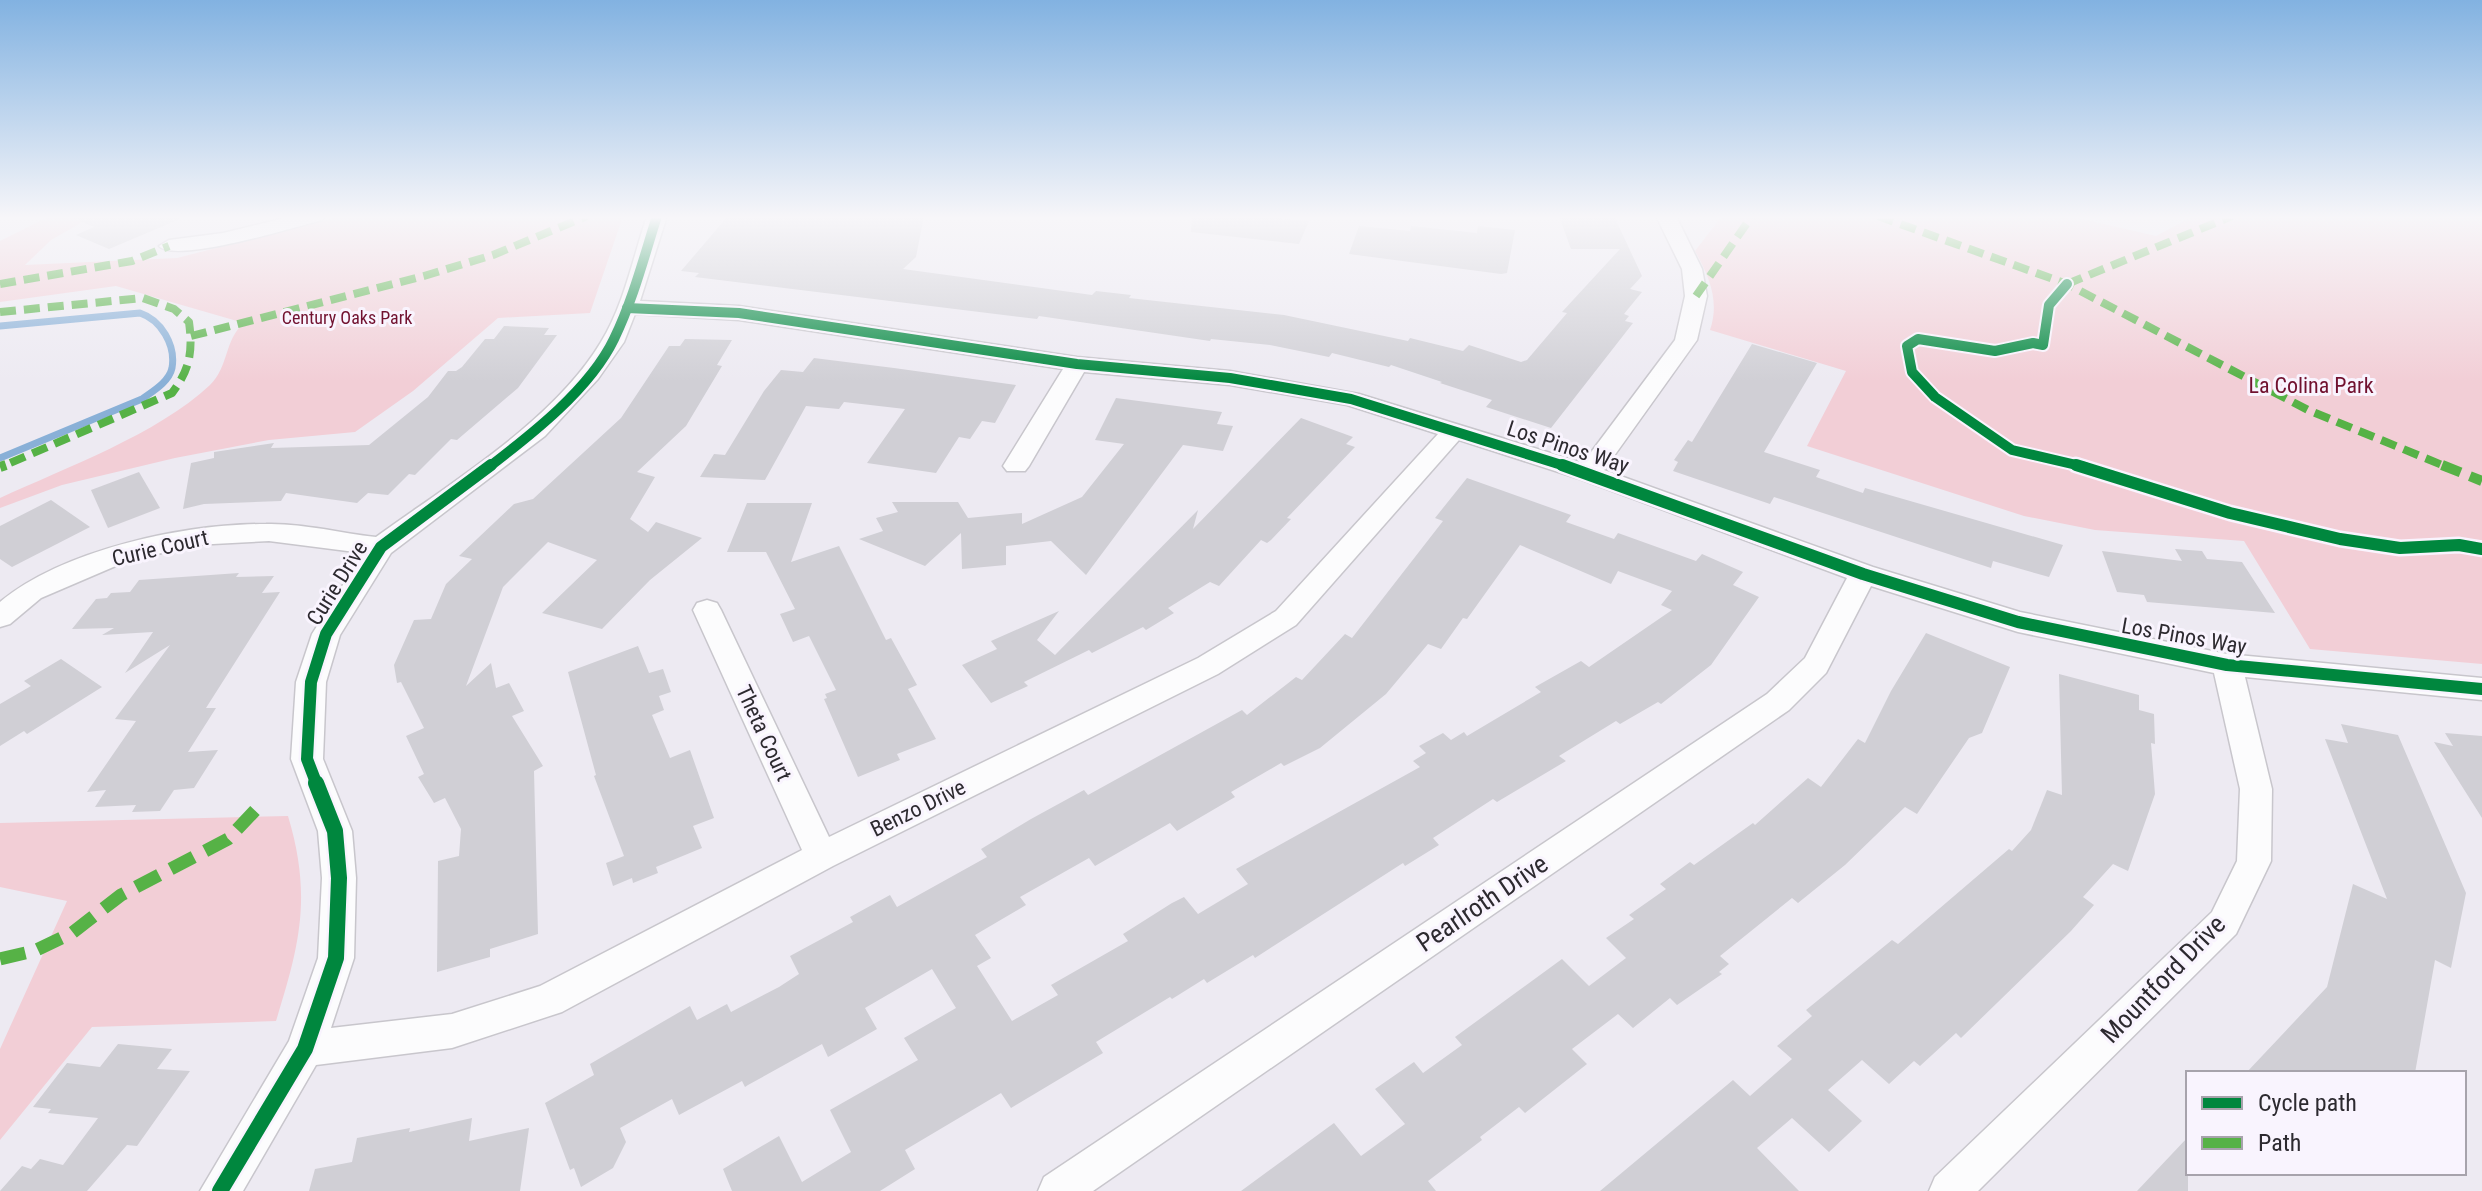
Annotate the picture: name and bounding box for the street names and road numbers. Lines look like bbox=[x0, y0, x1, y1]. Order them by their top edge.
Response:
street label: Los Pinos Way bbox=[1504, 416, 1632, 478]
street label: Curie Court bbox=[109, 525, 211, 571]
street label: Curie Drive bbox=[301, 536, 373, 630]
street label: Los Pinos Way bbox=[2120, 613, 2248, 659]
street label: Theta Court bbox=[731, 681, 797, 785]
street label: Benzo Drive bbox=[866, 774, 970, 842]
street label: Pearlroth Drive bbox=[1411, 848, 1553, 958]
street label: Mountford Drive bbox=[2095, 909, 2231, 1049]

